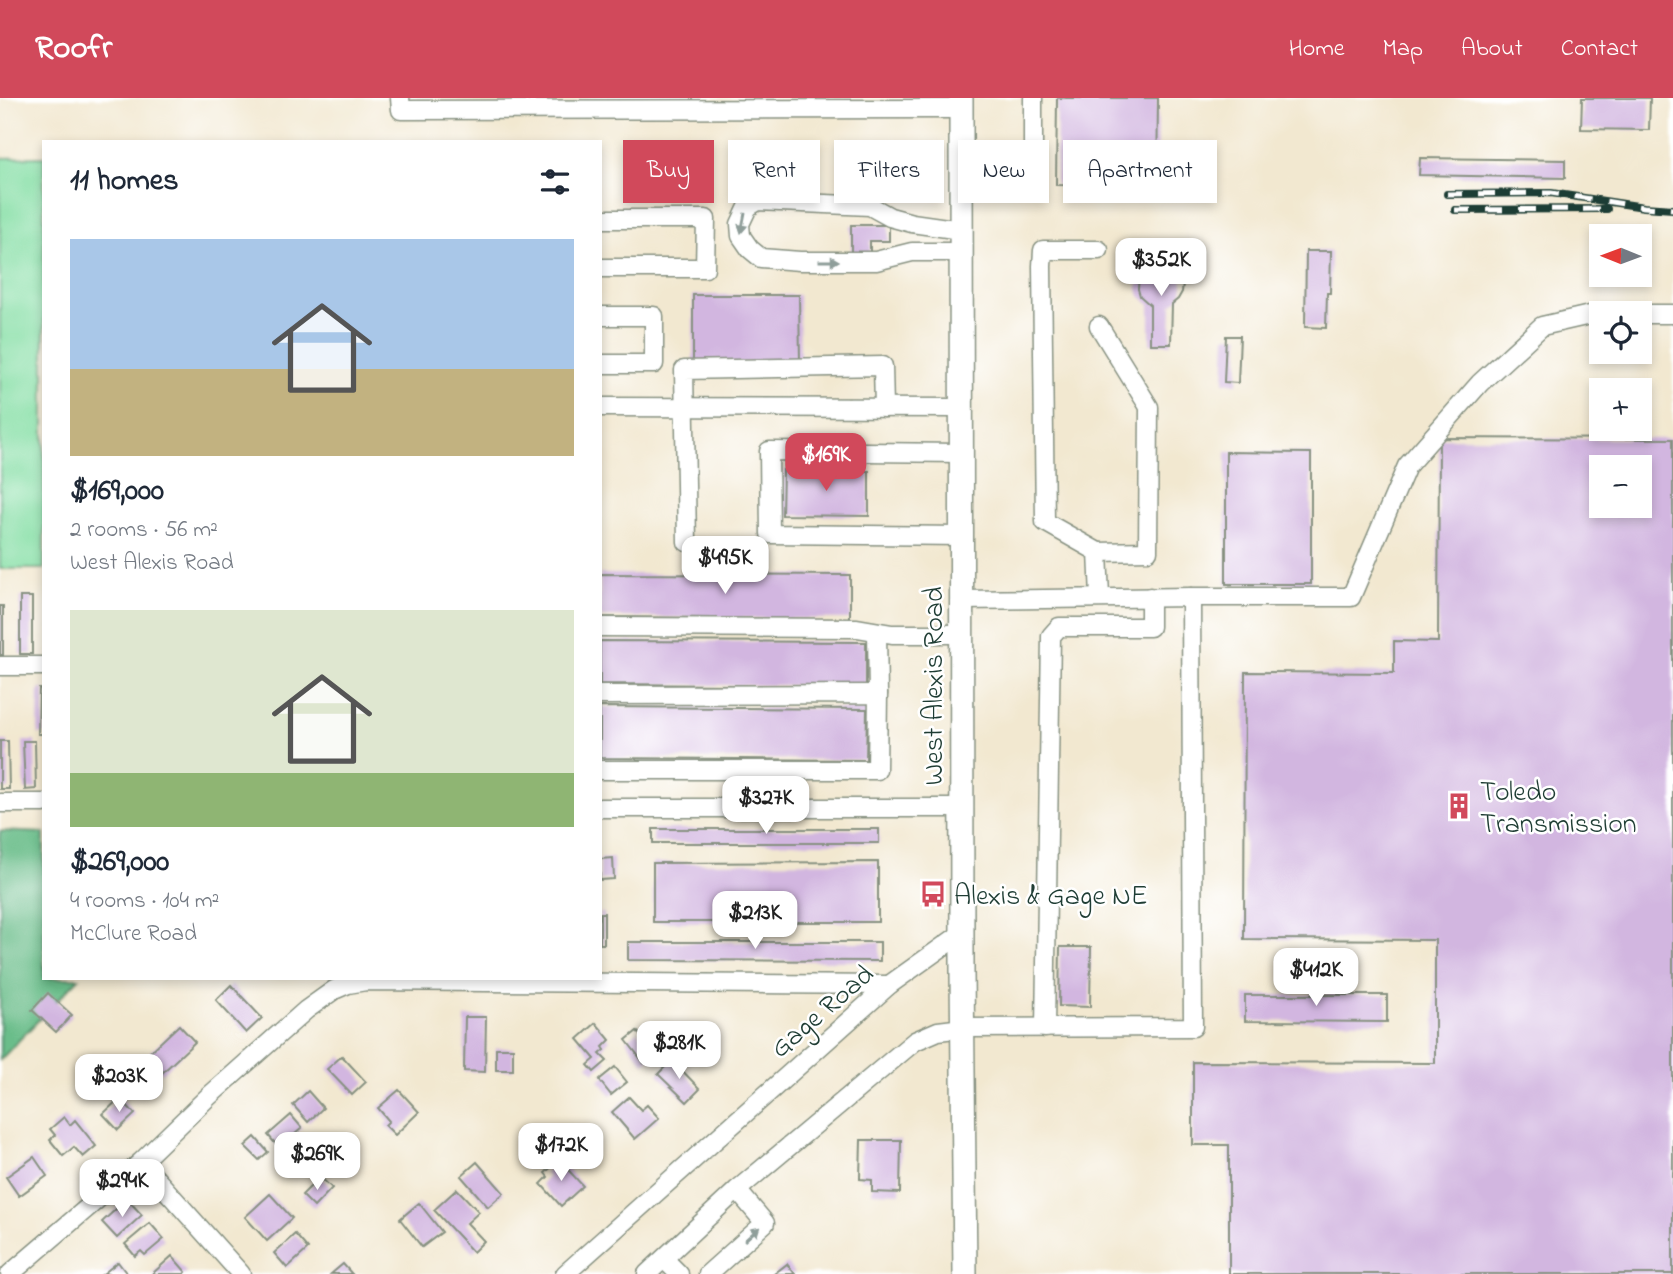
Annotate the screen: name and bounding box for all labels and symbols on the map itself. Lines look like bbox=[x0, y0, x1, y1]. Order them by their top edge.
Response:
one-way arrow bbox=[738, 213, 749, 235]
north arrow bbox=[1589, 224, 1652, 287]
pin: $352K bbox=[1112, 238, 1210, 298]
one-way arrow bbox=[818, 255, 840, 267]
pin: $169K bbox=[777, 434, 875, 493]
pin: $495K bbox=[676, 536, 774, 596]
street label: West Alexis Road bbox=[915, 586, 956, 786]
place label: Toledo Transmission bbox=[1480, 773, 1637, 846]
pin: $327K bbox=[717, 776, 815, 836]
building icon: Toledo Transmission bbox=[1444, 791, 1474, 821]
place label: Alexis & Gage NE bbox=[954, 877, 1148, 918]
bus stop icon: Alexis & Gage NE bbox=[918, 879, 948, 909]
pin: $213K bbox=[706, 892, 804, 951]
pin: $412K bbox=[1267, 948, 1365, 1008]
street label: Gage Road bbox=[762, 956, 884, 1069]
pin: $281K bbox=[630, 1021, 728, 1081]
pin: $203K bbox=[70, 1054, 168, 1114]
pin: $172K bbox=[512, 1124, 610, 1183]
pin: $269K bbox=[268, 1132, 366, 1192]
pin: $294K bbox=[73, 1160, 171, 1219]
one-way arrow bbox=[743, 1227, 760, 1243]

